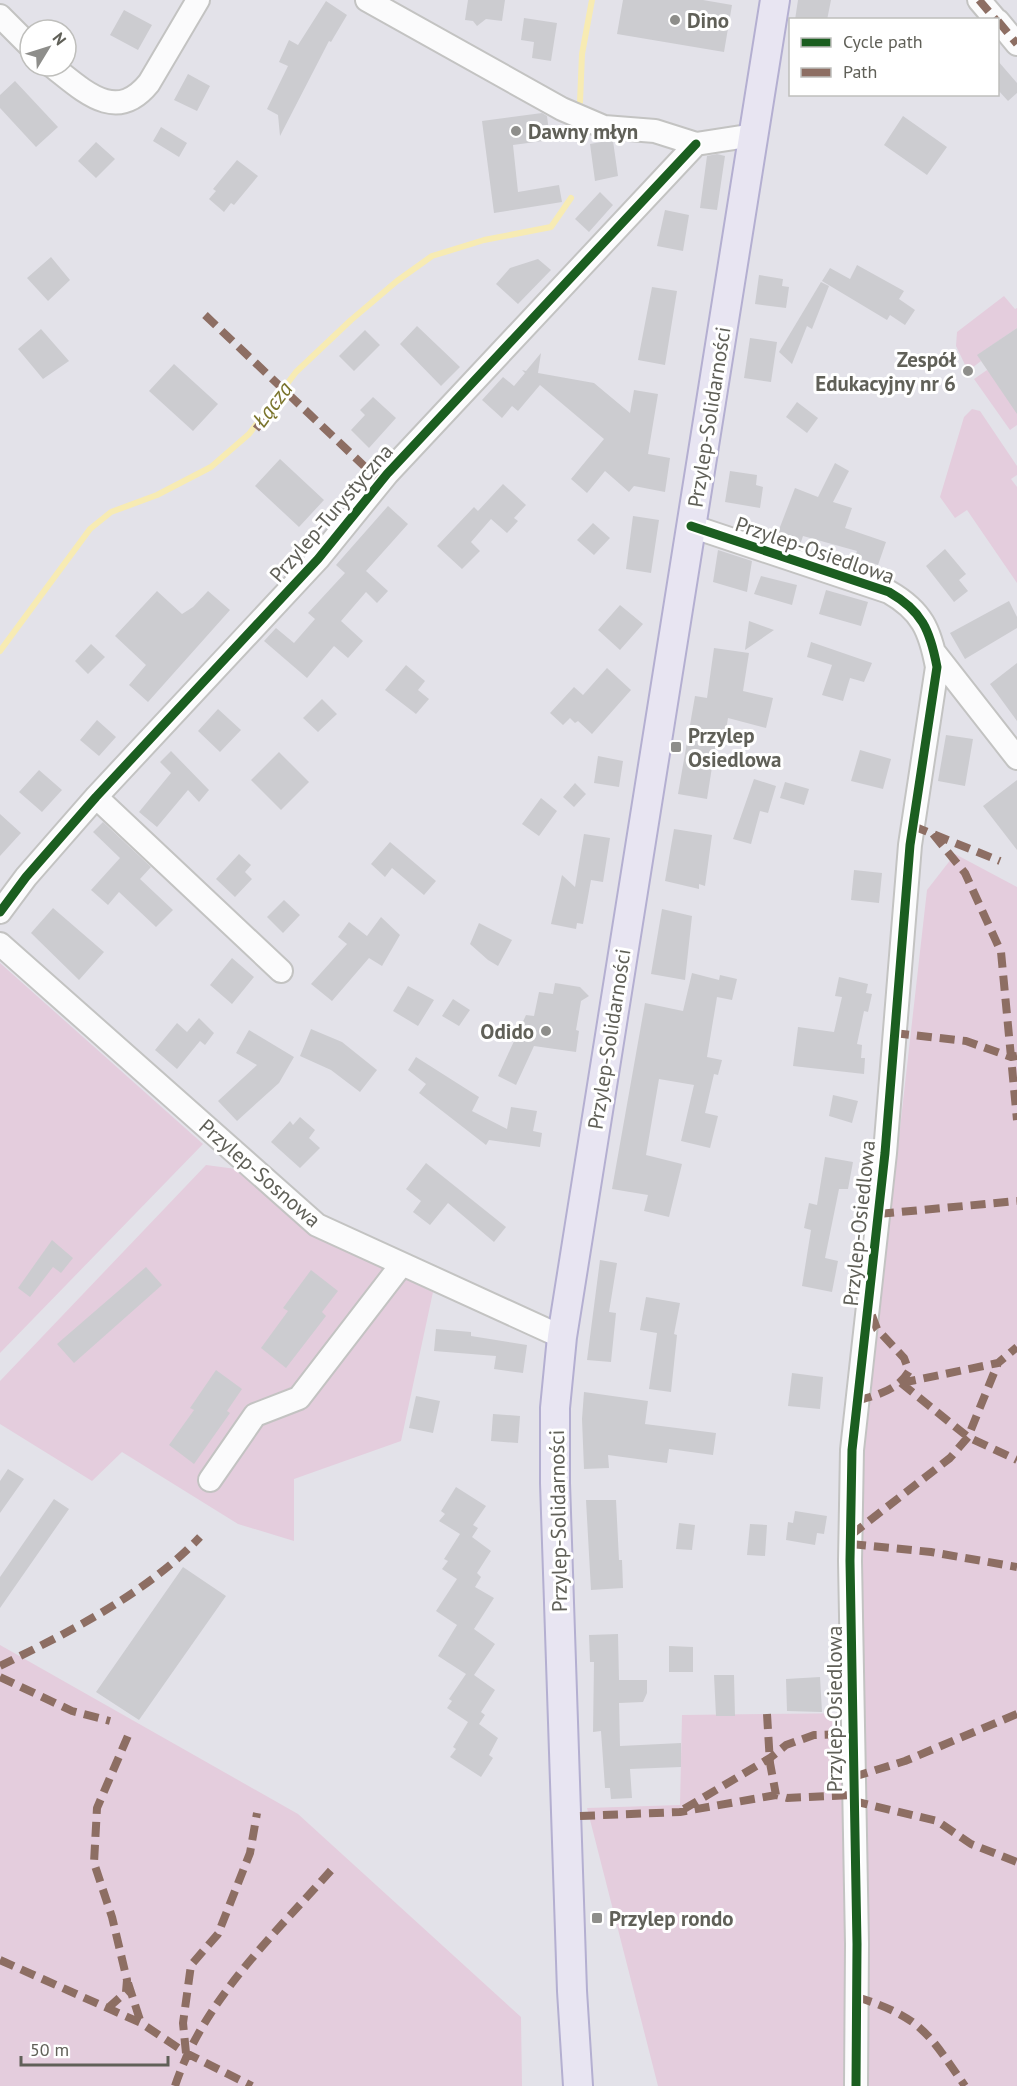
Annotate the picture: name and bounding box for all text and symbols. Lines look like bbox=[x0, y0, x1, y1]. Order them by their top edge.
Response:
place label: Dino bbox=[687, 7, 729, 34]
marker: Dino bbox=[668, 13, 682, 27]
north arrow bbox=[18, 18, 78, 78]
legend bbox=[789, 18, 999, 96]
text: N bbox=[49, 28, 71, 49]
text: Cycle path bbox=[843, 30, 923, 53]
text: Path bbox=[843, 60, 877, 83]
place label: Dawny młyn bbox=[528, 118, 638, 145]
marker: Dawny młyn bbox=[509, 124, 523, 138]
street label: Przylep-Solidarności bbox=[681, 325, 737, 509]
place label: Zespół Edukacyjny nr 6 bbox=[815, 346, 956, 397]
marker: Zespół Edukacyjny nr 6 bbox=[961, 364, 975, 378]
water label: Łącza bbox=[246, 375, 298, 432]
street label: Przylep-Turystyczna bbox=[264, 438, 398, 588]
street label: Przylep-Osiedlowa bbox=[732, 510, 898, 590]
place label: Przylep Osiedlowa bbox=[688, 722, 781, 773]
marker: Przylep Osiedlowa bbox=[669, 740, 683, 754]
street label: Przylep-Solidarności bbox=[581, 947, 637, 1131]
place label: Odido bbox=[480, 1018, 534, 1045]
marker: Odido bbox=[539, 1024, 553, 1038]
street label: Przylep-Sosnowa bbox=[194, 1113, 326, 1233]
street label: Przylep-Osiedlowa bbox=[837, 1139, 881, 1307]
street label: Przylep-Solidarności bbox=[543, 1430, 573, 1612]
street label: Przylep-Osiedlowa bbox=[821, 1626, 848, 1792]
place label: Przylep rondo bbox=[609, 1905, 734, 1932]
marker: Przylep rondo bbox=[590, 1911, 604, 1925]
scale bar bbox=[21, 2029, 168, 2067]
text: 50 m bbox=[30, 2038, 69, 2061]

